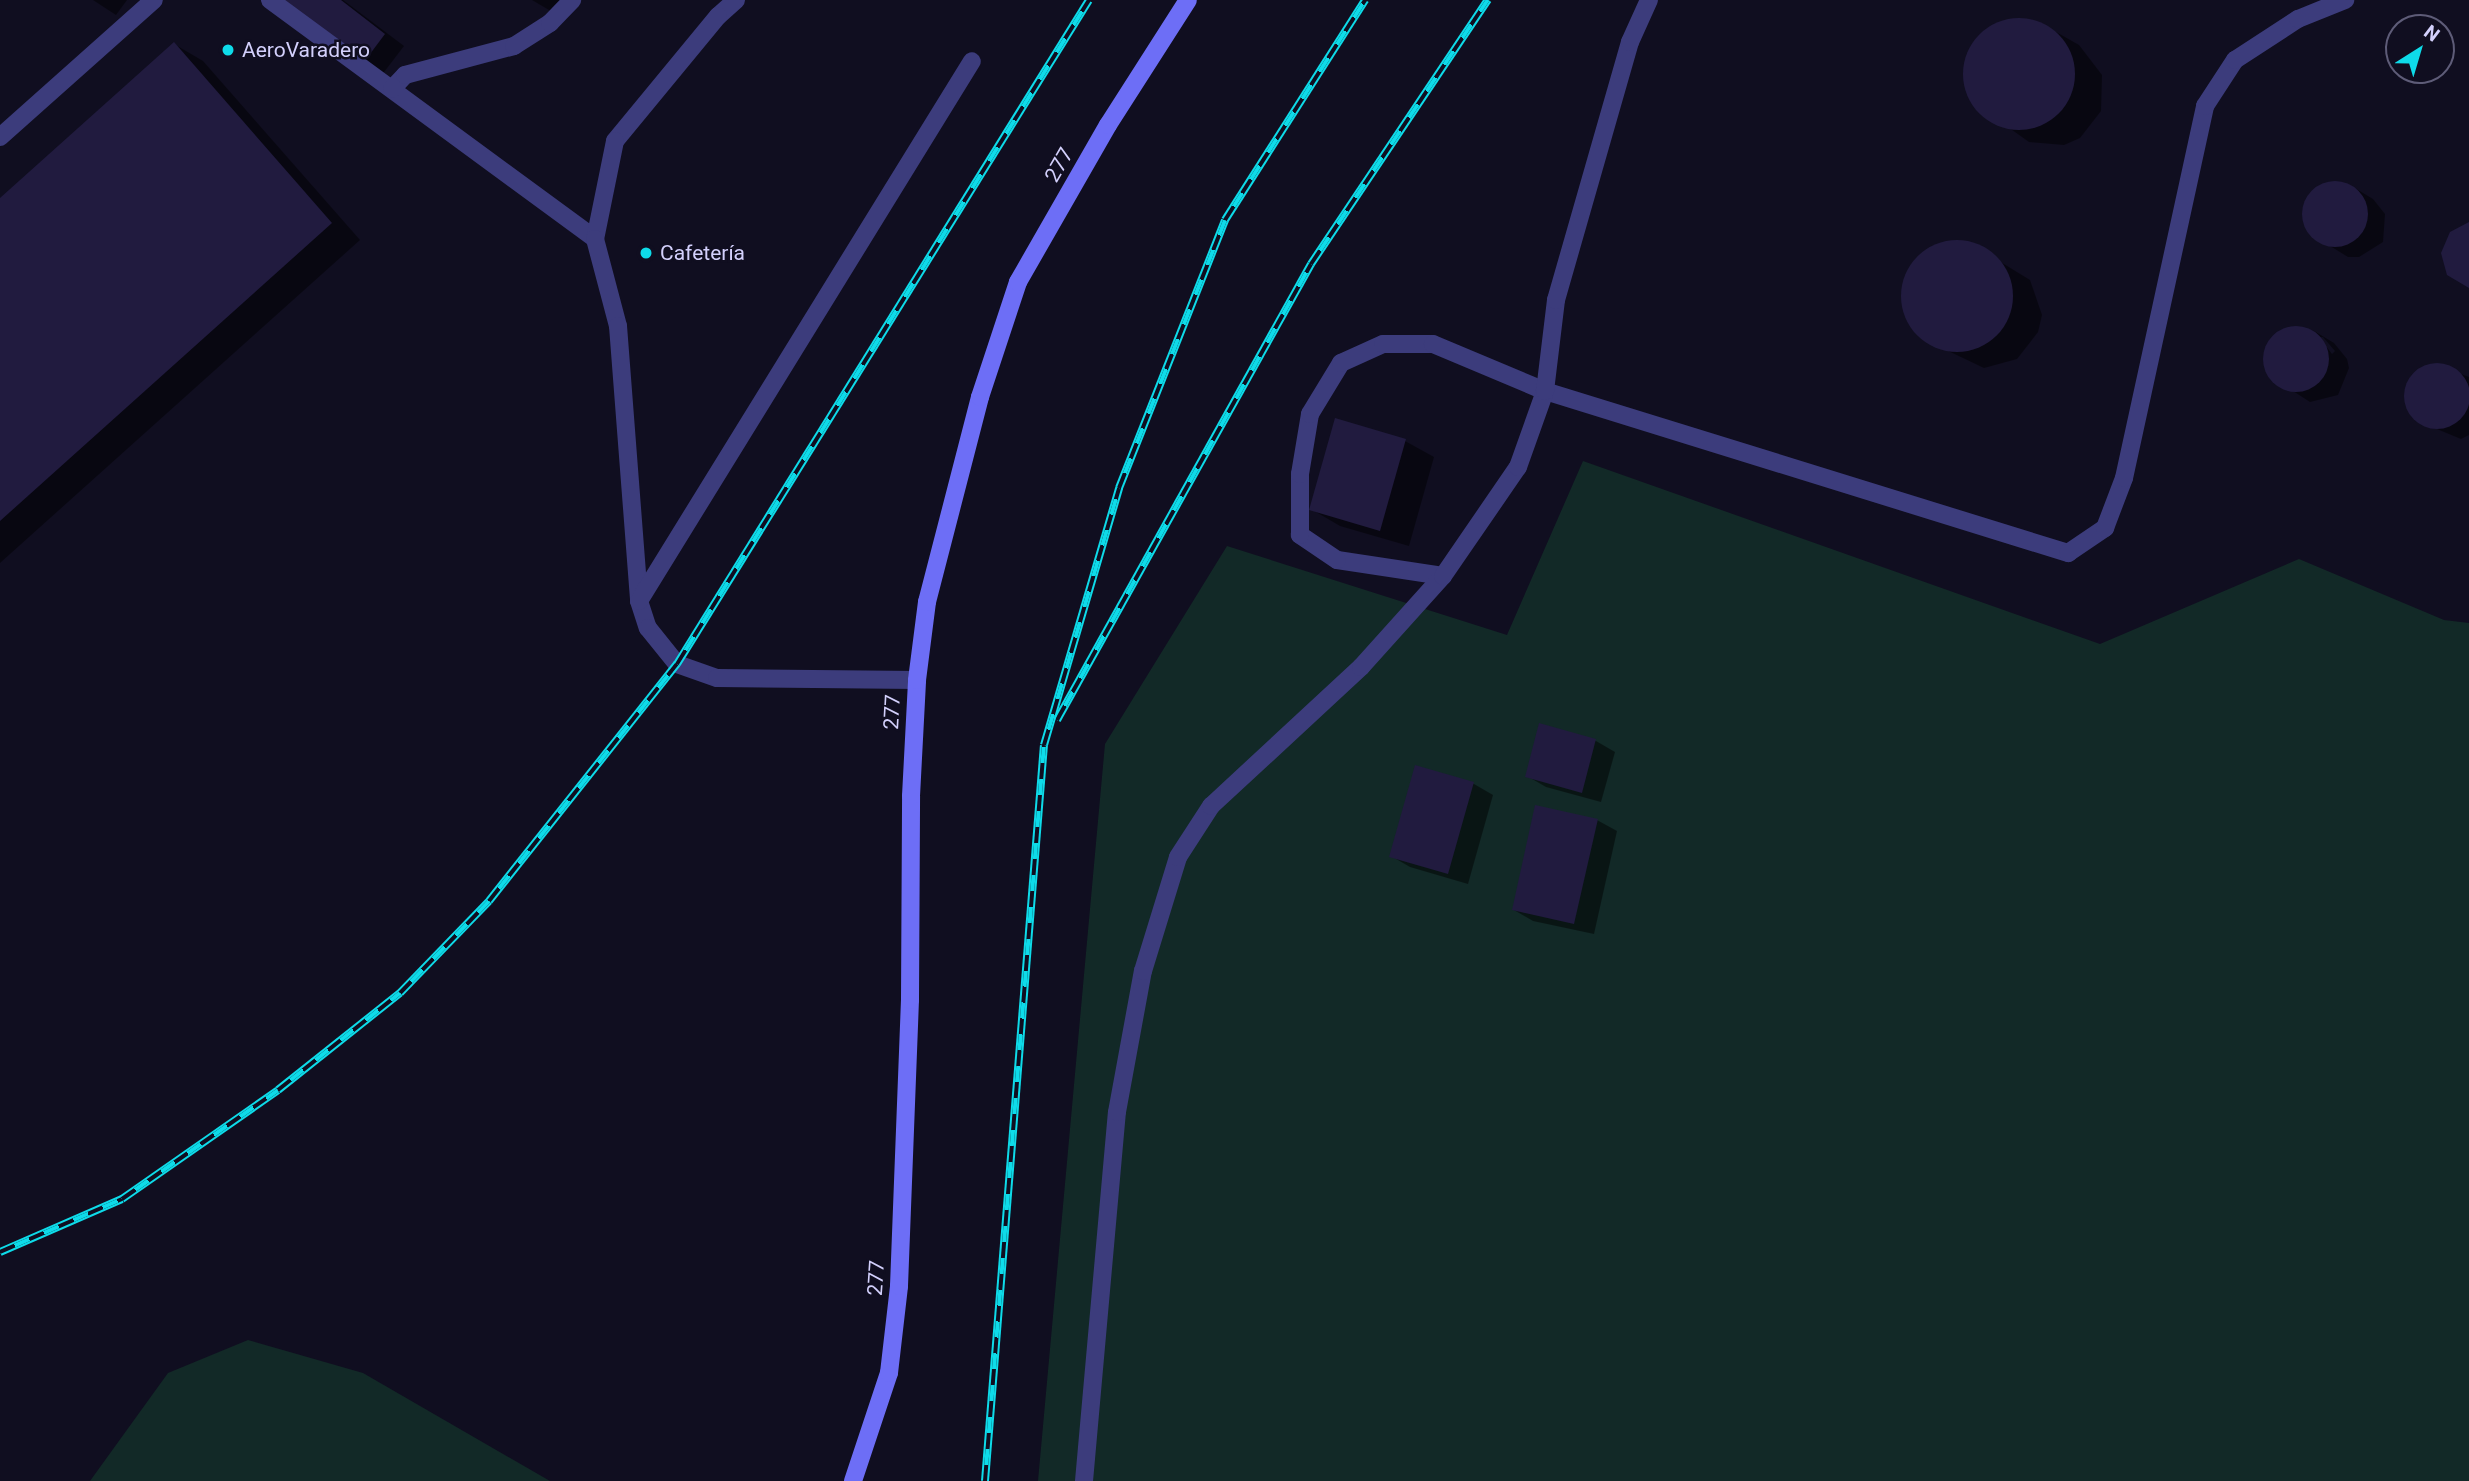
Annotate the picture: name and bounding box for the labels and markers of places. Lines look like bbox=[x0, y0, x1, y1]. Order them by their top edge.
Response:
place label: AeroVaradero bbox=[242, 37, 370, 63]
marker: AeroVaradero bbox=[220, 42, 236, 58]
place label: Cafetería bbox=[660, 240, 745, 266]
marker: Cafetería bbox=[638, 245, 654, 261]

